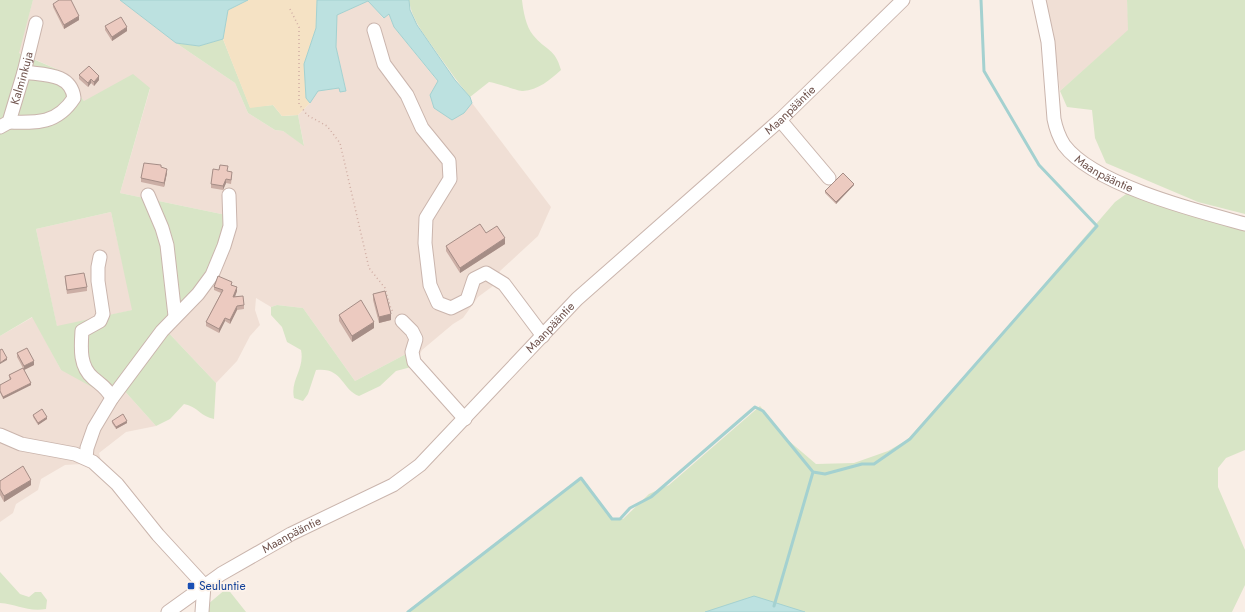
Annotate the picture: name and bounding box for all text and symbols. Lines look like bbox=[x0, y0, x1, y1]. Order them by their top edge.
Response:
street label: Kalminkuja bbox=[6, 50, 38, 107]
street label: Maanpääntie bbox=[761, 81, 820, 139]
street label: Maanpääntie bbox=[1071, 150, 1136, 197]
street label: Maanpääntie bbox=[521, 298, 579, 357]
street label: Maanpääntie bbox=[259, 512, 324, 558]
place label: Seuluntie bbox=[199, 577, 246, 595]
marker: Seuluntie bbox=[186, 581, 196, 591]

